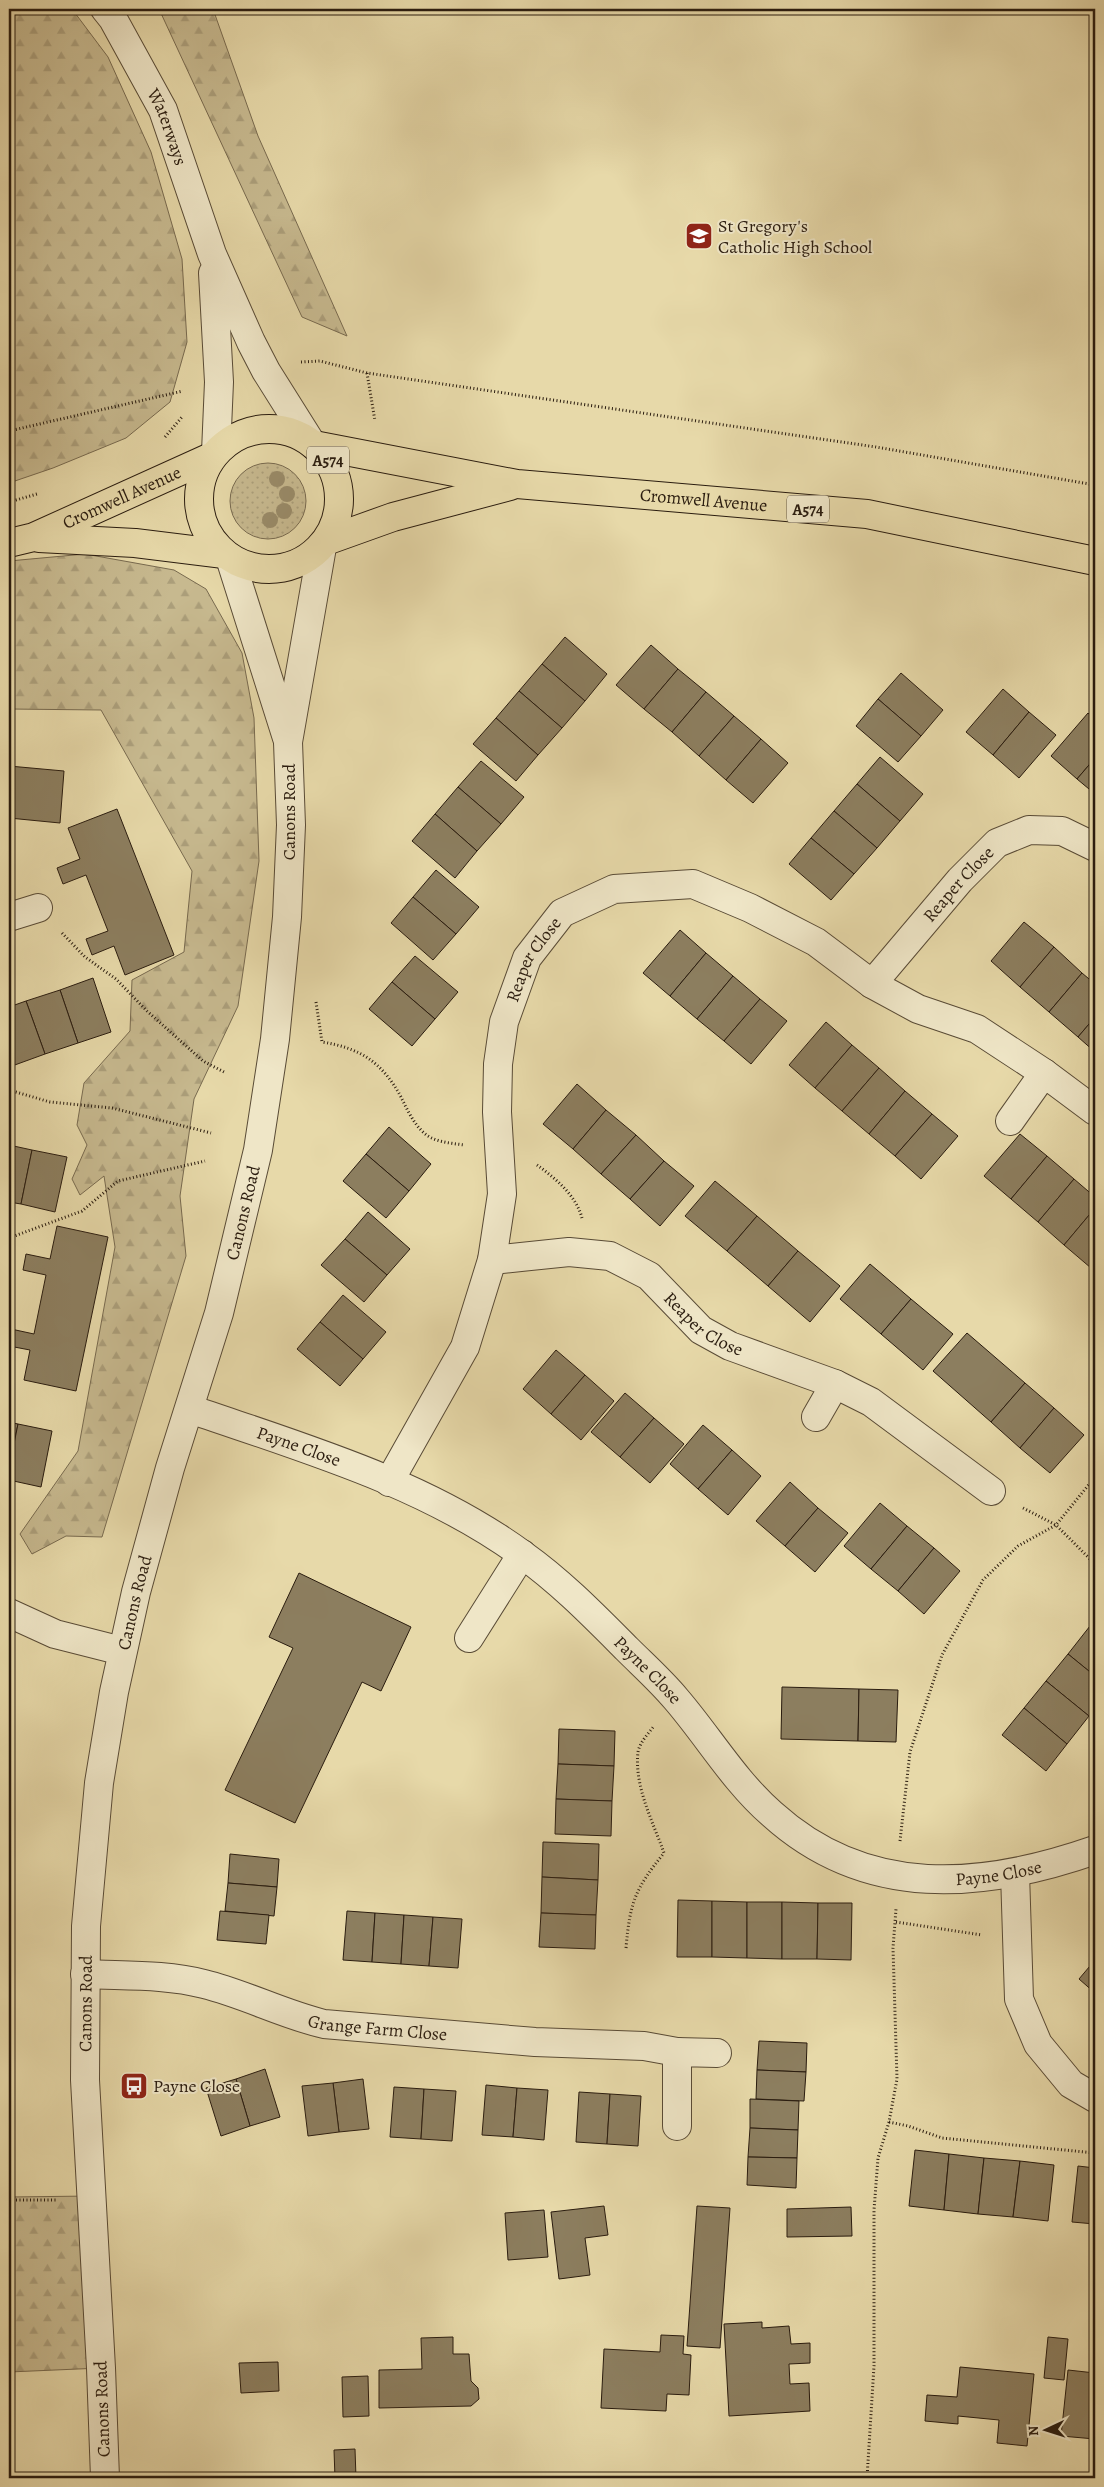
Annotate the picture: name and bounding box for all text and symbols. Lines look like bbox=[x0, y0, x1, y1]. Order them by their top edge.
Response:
street label: Waterways bbox=[141, 83, 193, 168]
place label: St Gregory's Catholic High School bbox=[718, 214, 873, 259]
school or university icon: St Gregory's Catholic High School bbox=[684, 221, 714, 251]
road number: A574 bbox=[307, 446, 349, 474]
street label: Cromwell Avenue bbox=[59, 460, 185, 535]
street label: Cromwell Avenue bbox=[639, 483, 768, 517]
road number: A574 bbox=[787, 496, 829, 522]
street label: Canons Road bbox=[277, 763, 301, 860]
street label: Reaper Close bbox=[917, 841, 999, 927]
street label: Reaper Close bbox=[500, 912, 567, 1005]
street label: Canons Road bbox=[220, 1163, 266, 1263]
street label: Reaper Close bbox=[658, 1286, 746, 1362]
street label: Payne Close bbox=[254, 1421, 344, 1472]
street label: Canons Road bbox=[112, 1552, 158, 1652]
street label: Payne Close bbox=[609, 1631, 687, 1709]
street label: Payne Close bbox=[955, 1855, 1044, 1891]
street label: Canons Road bbox=[73, 1955, 98, 2052]
street label: Grange Farm Close bbox=[305, 2008, 448, 2046]
bus stop icon: Payne Close bbox=[119, 2071, 149, 2101]
place label: Payne Close bbox=[153, 2074, 240, 2098]
street label: Canons Road bbox=[88, 2360, 116, 2458]
north arrow bbox=[1022, 2404, 1072, 2454]
text: N bbox=[1024, 2425, 1043, 2437]

